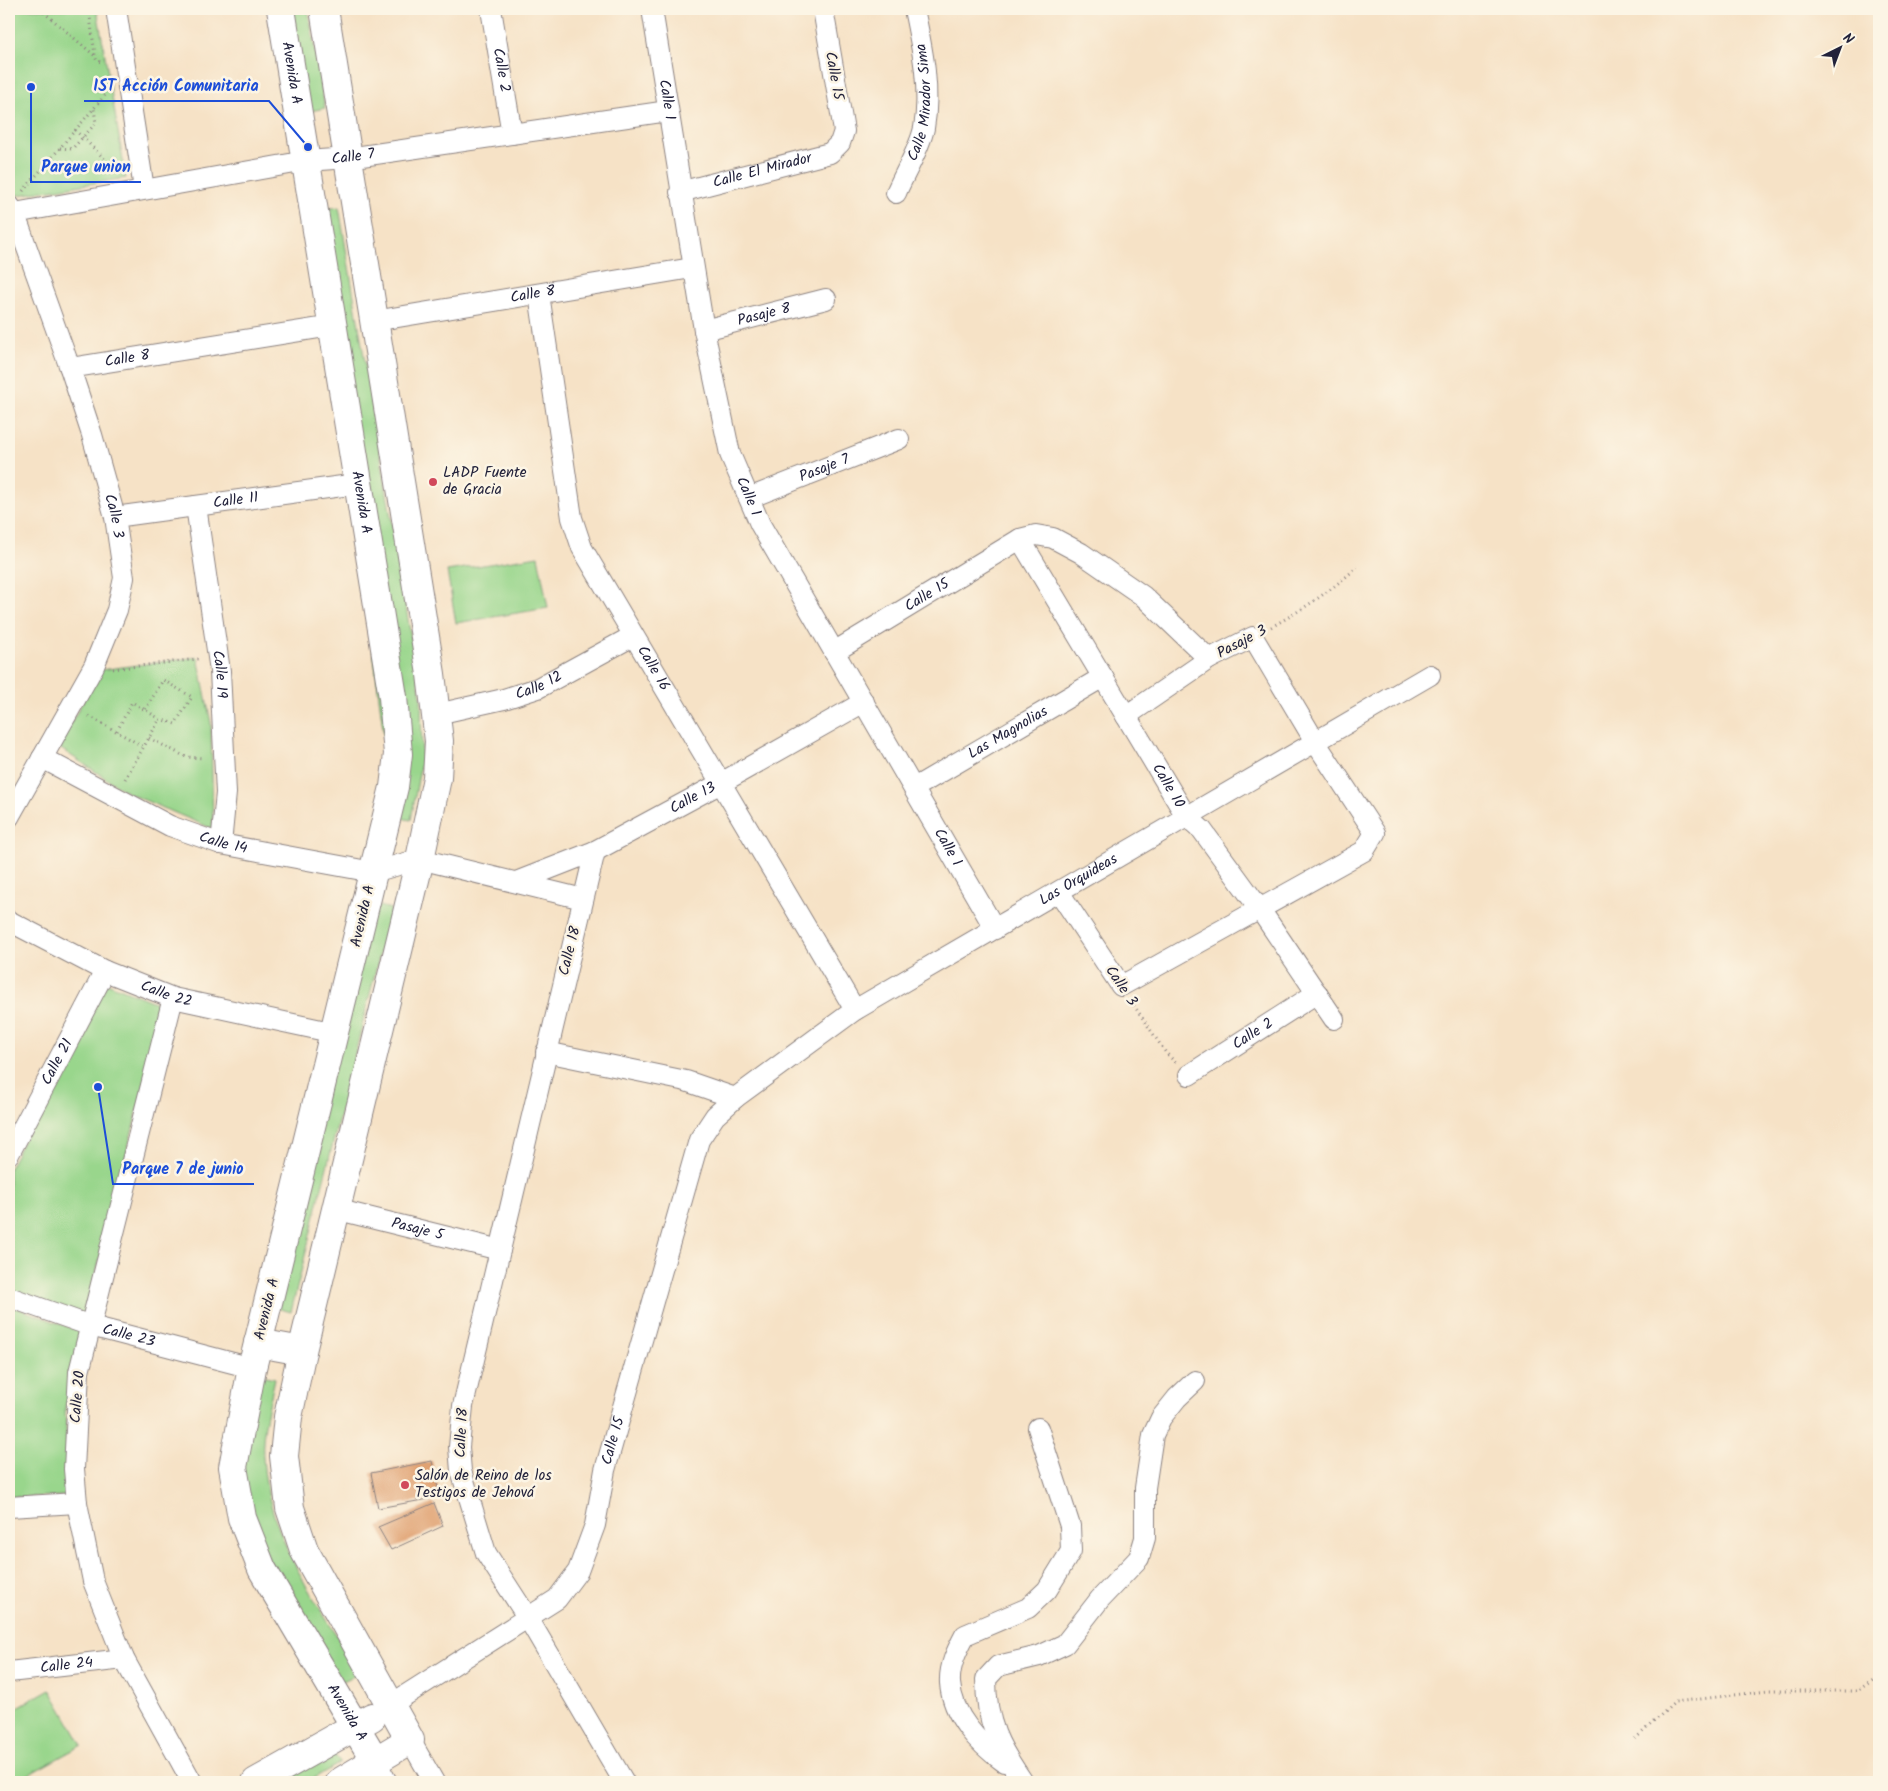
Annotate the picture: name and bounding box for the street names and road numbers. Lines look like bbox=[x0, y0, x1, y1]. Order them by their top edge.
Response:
street label: Avenida A bbox=[274, 40, 308, 106]
street label: Calle Mirador Sima bbox=[901, 42, 939, 165]
street label: Calle 2 bbox=[486, 46, 517, 94]
street label: Calle 15 bbox=[818, 50, 850, 103]
street label: Calle 1 bbox=[652, 78, 682, 122]
street label: Calle 7 bbox=[331, 142, 377, 171]
street label: Calle El Mirador bbox=[710, 146, 815, 195]
street label: Calle 8 bbox=[509, 279, 558, 310]
street label: Pasaje 8 bbox=[735, 296, 794, 333]
street label: Calle 8 bbox=[103, 343, 152, 374]
street label: Pasaje 7 bbox=[796, 447, 854, 489]
street label: Avenida A bbox=[344, 469, 378, 536]
street label: Calle 1 bbox=[729, 473, 767, 520]
street label: Calle 11 bbox=[212, 486, 260, 515]
street label: Calle 3 bbox=[97, 491, 130, 540]
street label: Calle 15 bbox=[900, 572, 955, 618]
street label: Pasaje 3 bbox=[1213, 619, 1272, 665]
street label: Calle 16 bbox=[630, 641, 676, 696]
street label: Calle 19 bbox=[205, 649, 233, 700]
street label: Calle 12 bbox=[512, 665, 567, 707]
street label: Las Magnolias bbox=[963, 700, 1053, 766]
street label: Calle 10 bbox=[1145, 759, 1191, 813]
street label: Calle 13 bbox=[665, 776, 721, 821]
street label: Calle 1 bbox=[927, 824, 968, 871]
street label: Calle 14 bbox=[196, 825, 249, 861]
street label: Las Orquideas bbox=[1035, 847, 1123, 912]
street label: Avenida A bbox=[344, 882, 382, 950]
street label: Calle 18 bbox=[552, 923, 588, 978]
street label: Calle 3 bbox=[1099, 961, 1144, 1012]
street label: Calle 22 bbox=[137, 974, 195, 1014]
street label: Calle 2 bbox=[1228, 1012, 1278, 1056]
street label: Calle 21 bbox=[35, 1034, 80, 1089]
street label: Pasaje 5 bbox=[389, 1211, 447, 1248]
street label: Avenida A bbox=[248, 1275, 286, 1343]
street label: Calle 23 bbox=[100, 1317, 158, 1354]
street label: Calle 20 bbox=[64, 1369, 92, 1424]
street label: Calle 18 bbox=[449, 1407, 475, 1459]
street label: Calle 15 bbox=[595, 1413, 632, 1468]
street label: Calle 24 bbox=[39, 1651, 94, 1680]
street label: Avenida A bbox=[320, 1679, 373, 1746]

